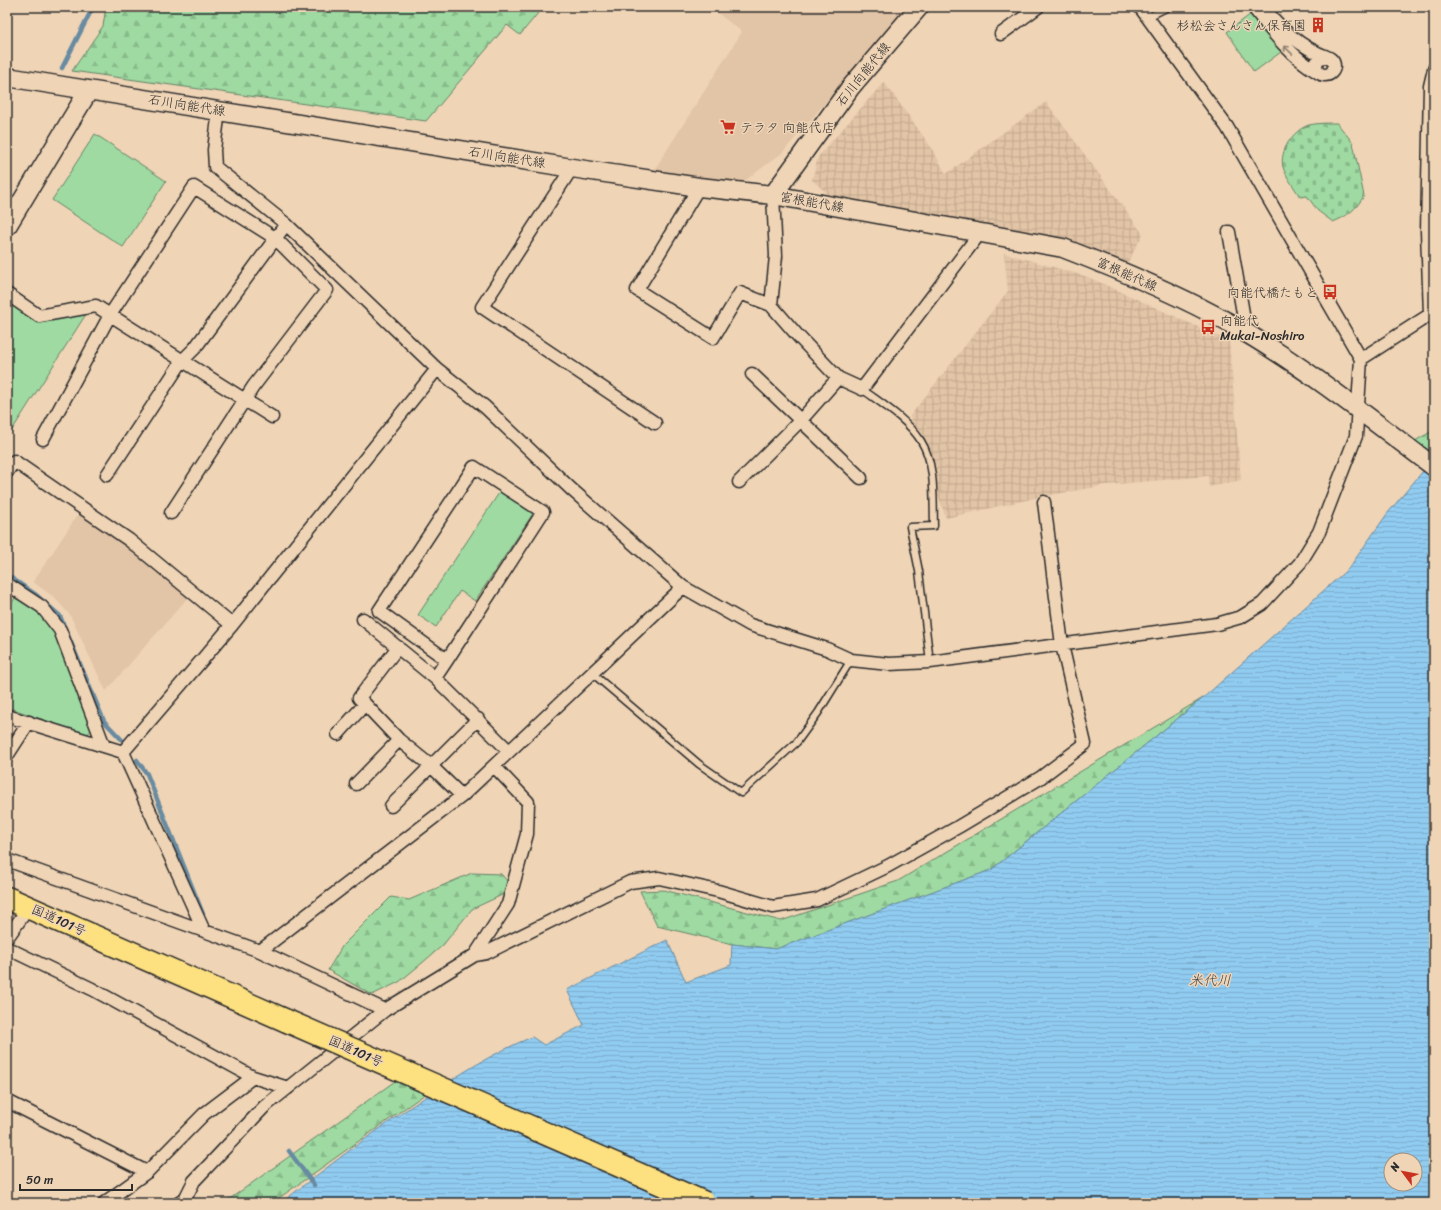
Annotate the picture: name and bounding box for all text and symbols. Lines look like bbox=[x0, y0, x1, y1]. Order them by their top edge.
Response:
place label: 杉松会さんさん保育園 bbox=[1177, 14, 1306, 37]
building icon: 杉松会さんさん保育園 bbox=[1309, 16, 1327, 34]
street label: 石川向能代線 bbox=[830, 36, 897, 112]
one-way arrow bbox=[1283, 45, 1293, 54]
street label: 石川向能代線 bbox=[147, 88, 228, 123]
place label: テラタ 向能代店 bbox=[740, 116, 834, 139]
supermarket icon: テラタ 向能代店 bbox=[719, 118, 737, 136]
street label: 石川向能代線 bbox=[467, 140, 548, 175]
street label: 富根能代線 bbox=[778, 185, 847, 219]
street label: 富根能代線 bbox=[1093, 250, 1162, 298]
place label: 向能代橋たもと bbox=[1227, 281, 1318, 304]
bus stop icon: 向能代橋たもと bbox=[1321, 283, 1339, 301]
place label: 向能代 Mukai-Noshiro bbox=[1220, 309, 1305, 347]
bus stop icon: 向能代 Mukai-Noshiro bbox=[1199, 318, 1217, 336]
street label: 国道101号 bbox=[28, 898, 90, 942]
water label: 米代川 bbox=[1189, 968, 1231, 993]
street label: 国道101号 bbox=[325, 1029, 387, 1073]
north arrow bbox=[1383, 1152, 1423, 1192]
text: N bbox=[1384, 1158, 1405, 1176]
scale bar bbox=[20, 1166, 132, 1192]
text: 50 m bbox=[26, 1169, 53, 1191]

